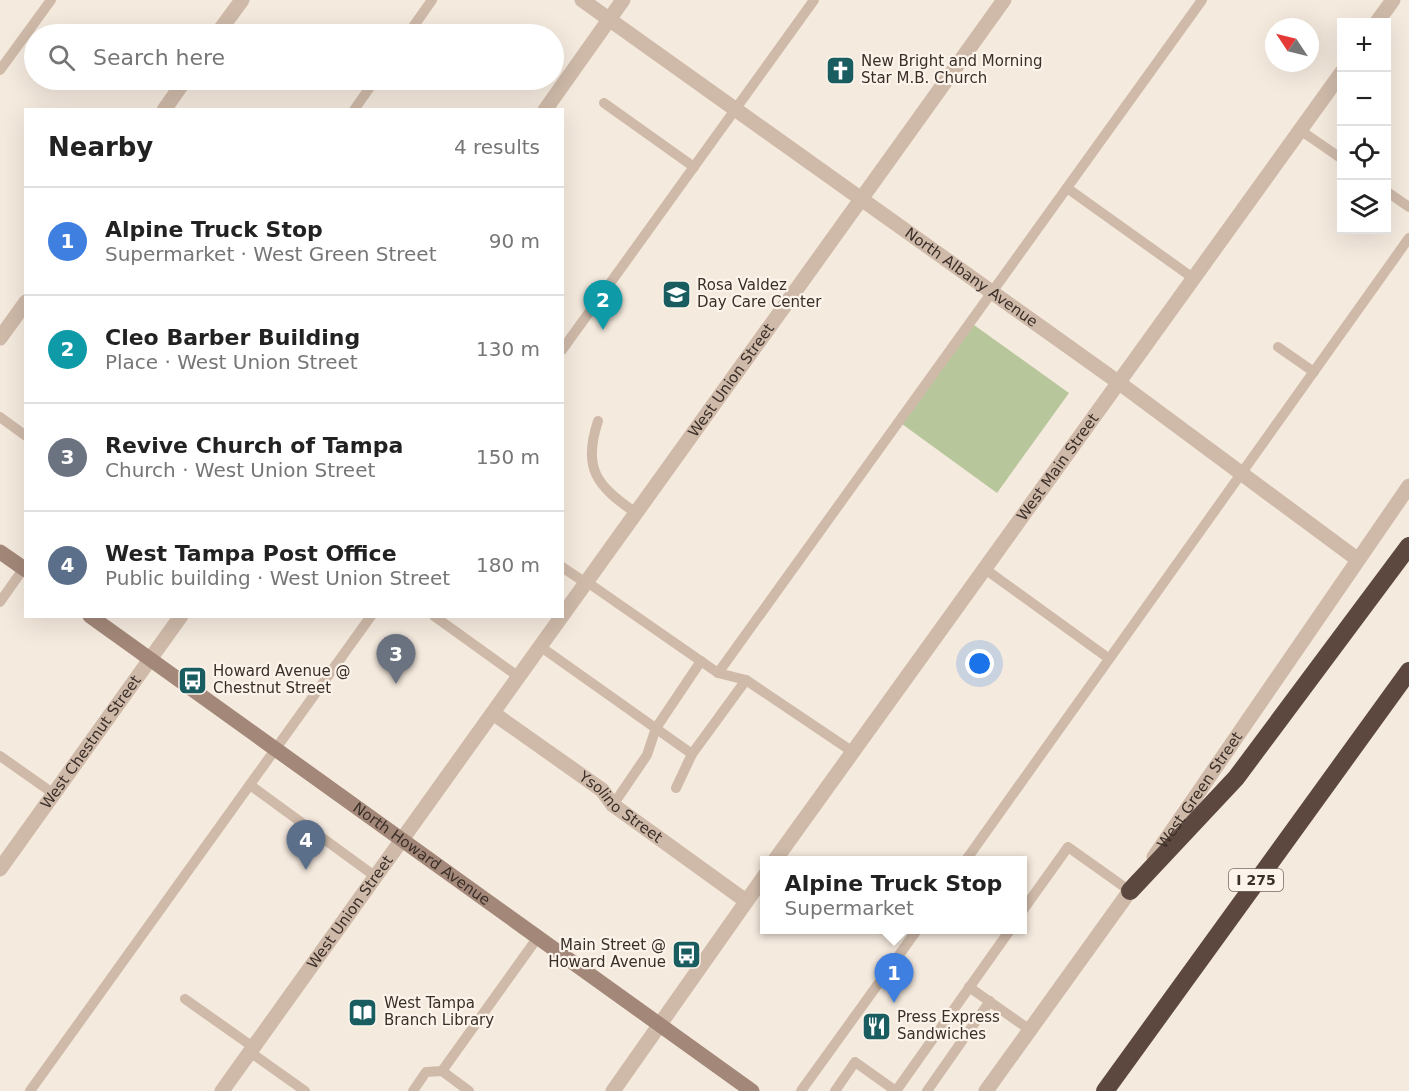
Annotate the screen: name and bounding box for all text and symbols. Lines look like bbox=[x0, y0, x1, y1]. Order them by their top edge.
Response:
north arrow bbox=[1265, 18, 1319, 72]
map controls bbox=[1337, 18, 1391, 234]
button: + bbox=[1337, 18, 1391, 72]
search box bbox=[24, 24, 564, 90]
icon: search bbox=[45, 41, 78, 74]
text: Search here bbox=[93, 45, 225, 70]
place label: New Bright and Morning Star M.B. Church bbox=[861, 52, 1043, 87]
church icon: New Bright and Morning Star M.B. Church bbox=[824, 54, 856, 86]
button: − bbox=[1337, 72, 1391, 126]
button: locate bbox=[1337, 126, 1391, 180]
text: Nearby bbox=[48, 132, 153, 162]
text: 4 results bbox=[454, 135, 540, 159]
button: layers bbox=[1337, 180, 1391, 234]
text: Alpine Truck Stop bbox=[105, 217, 323, 242]
street label: North Albany Avenue bbox=[901, 224, 1041, 331]
text: 1 bbox=[61, 229, 74, 253]
text: 90 m bbox=[489, 229, 540, 253]
text: Supermarket · West Green Street bbox=[105, 242, 437, 266]
place label: Rosa Valdez Day Care Center bbox=[697, 276, 822, 311]
school or university icon: Rosa Valdez Day Care Center bbox=[660, 278, 692, 310]
pin: 2 bbox=[584, 280, 622, 330]
street label: West Union Street bbox=[684, 320, 778, 441]
text: Cleo Barber Building bbox=[105, 325, 360, 350]
text: 2 bbox=[61, 337, 74, 361]
text: 130 m bbox=[476, 337, 540, 361]
text: Place · West Union Street bbox=[105, 350, 358, 374]
street label: West Main Street bbox=[1013, 410, 1102, 524]
text: Revive Church of Tampa bbox=[105, 433, 403, 458]
text: 3 bbox=[61, 445, 74, 469]
text: 150 m bbox=[476, 445, 540, 469]
text: Church · West Union Street bbox=[105, 458, 375, 482]
text: West Tampa Post Office bbox=[105, 541, 397, 566]
text: 4 bbox=[61, 553, 74, 577]
text: 180 m bbox=[476, 553, 540, 577]
text: Public building · West Union Street bbox=[105, 566, 450, 590]
pin: 3 bbox=[376, 634, 416, 684]
your location bbox=[965, 649, 994, 678]
place label: Howard Avenue @ Chestnut Street bbox=[213, 662, 351, 697]
bus stop icon: Howard Avenue @ Chestnut Street bbox=[176, 664, 208, 696]
street label: West Chestnut Street bbox=[37, 672, 145, 812]
street label: West Green Street bbox=[1154, 728, 1246, 852]
street label: Ysolino Street bbox=[575, 767, 666, 847]
street label: North Howard Avenue bbox=[349, 799, 494, 909]
pin: 4 bbox=[286, 820, 326, 870]
street label: West Union Street bbox=[303, 852, 397, 972]
popup bbox=[760, 856, 1027, 934]
road number: I 275 bbox=[1229, 869, 1283, 891]
text: Alpine Truck Stop bbox=[785, 871, 1002, 896]
text: Supermarket bbox=[785, 896, 914, 920]
place label: Main Street @ Howard Avenue bbox=[548, 936, 666, 971]
bus stop icon: Main Street @ Howard Avenue bbox=[671, 938, 703, 970]
pin: 1 bbox=[874, 954, 914, 1003]
place label: West Tampa Branch Library bbox=[384, 994, 494, 1029]
library icon: West Tampa Branch Library bbox=[347, 996, 379, 1028]
place label: Press Express Sandwiches bbox=[897, 1008, 1000, 1043]
restaurant icon: Press Express Sandwiches bbox=[860, 1010, 892, 1042]

